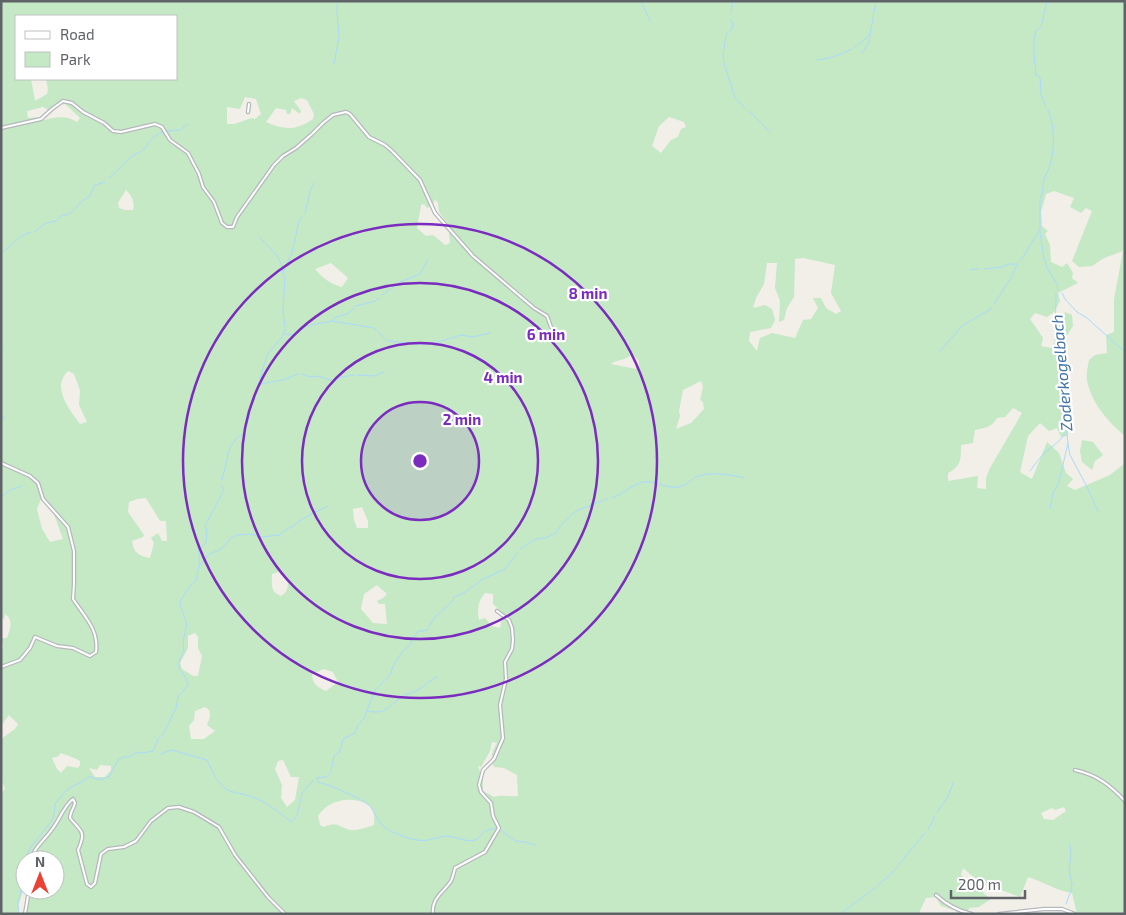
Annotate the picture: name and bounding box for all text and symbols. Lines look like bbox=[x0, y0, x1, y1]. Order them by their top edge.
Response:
legend bbox=[15, 15, 178, 80]
text: Road bbox=[60, 25, 95, 43]
text: Park bbox=[60, 50, 91, 68]
text: 8 min bbox=[569, 284, 607, 302]
water label: Zoderkogelbach bbox=[1046, 314, 1076, 432]
text: 6 min bbox=[527, 325, 565, 343]
text: 4 min bbox=[483, 368, 523, 386]
text: 2 min bbox=[443, 410, 481, 428]
centre of rings bbox=[411, 452, 429, 470]
north arrow bbox=[15, 850, 65, 900]
text: N bbox=[35, 853, 45, 870]
scale bar bbox=[951, 868, 1025, 900]
text: 200 m bbox=[958, 875, 1001, 893]

